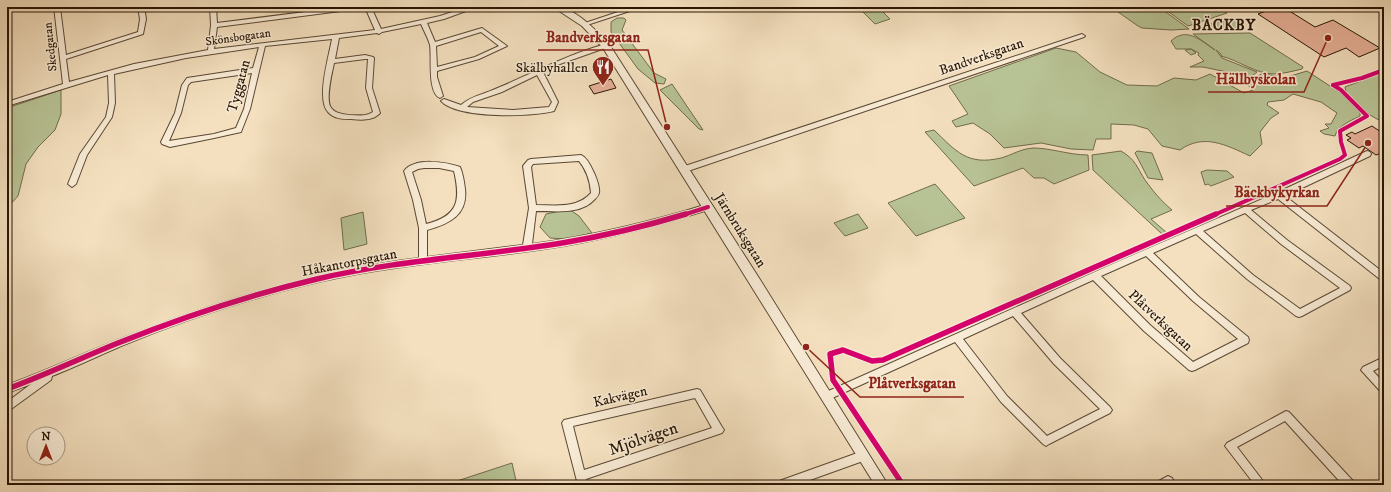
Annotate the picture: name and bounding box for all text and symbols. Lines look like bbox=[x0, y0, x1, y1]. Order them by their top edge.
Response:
district label: BÄCKBY bbox=[1192, 15, 1256, 35]
street label: Skedgatan bbox=[40, 21, 61, 72]
callout: Bandverksgatan bbox=[538, 23, 648, 50]
street label: Skönsbogatan bbox=[204, 25, 272, 50]
text: Bandverksgatan bbox=[546, 28, 640, 47]
street label: Bandverksgatan bbox=[937, 34, 1027, 80]
restaurant icon: Skälbyhallen bbox=[590, 54, 616, 87]
street label: Tyggatan bbox=[223, 57, 255, 115]
place label: Skälbyhallen bbox=[516, 59, 589, 77]
callout: Hällbyskolan bbox=[1208, 65, 1304, 92]
text: Hällbyskolan bbox=[1216, 70, 1296, 89]
callout: Bäckbykyrkan bbox=[1226, 179, 1327, 206]
text: Bäckbykyrkan bbox=[1234, 183, 1320, 202]
street label: Järnbruksgatan bbox=[709, 188, 771, 272]
street label: Håkantorpsgatan bbox=[300, 245, 399, 281]
street label: Plåtverksgatan bbox=[1124, 286, 1197, 356]
callout: Plåtverksgatan bbox=[860, 370, 964, 397]
text: Plåtverksgatan bbox=[868, 374, 956, 393]
street label: Kakvägen bbox=[592, 382, 650, 412]
street label: Mjölvägen bbox=[606, 417, 681, 461]
north arrow bbox=[26, 426, 66, 466]
text: N bbox=[41, 430, 51, 444]

